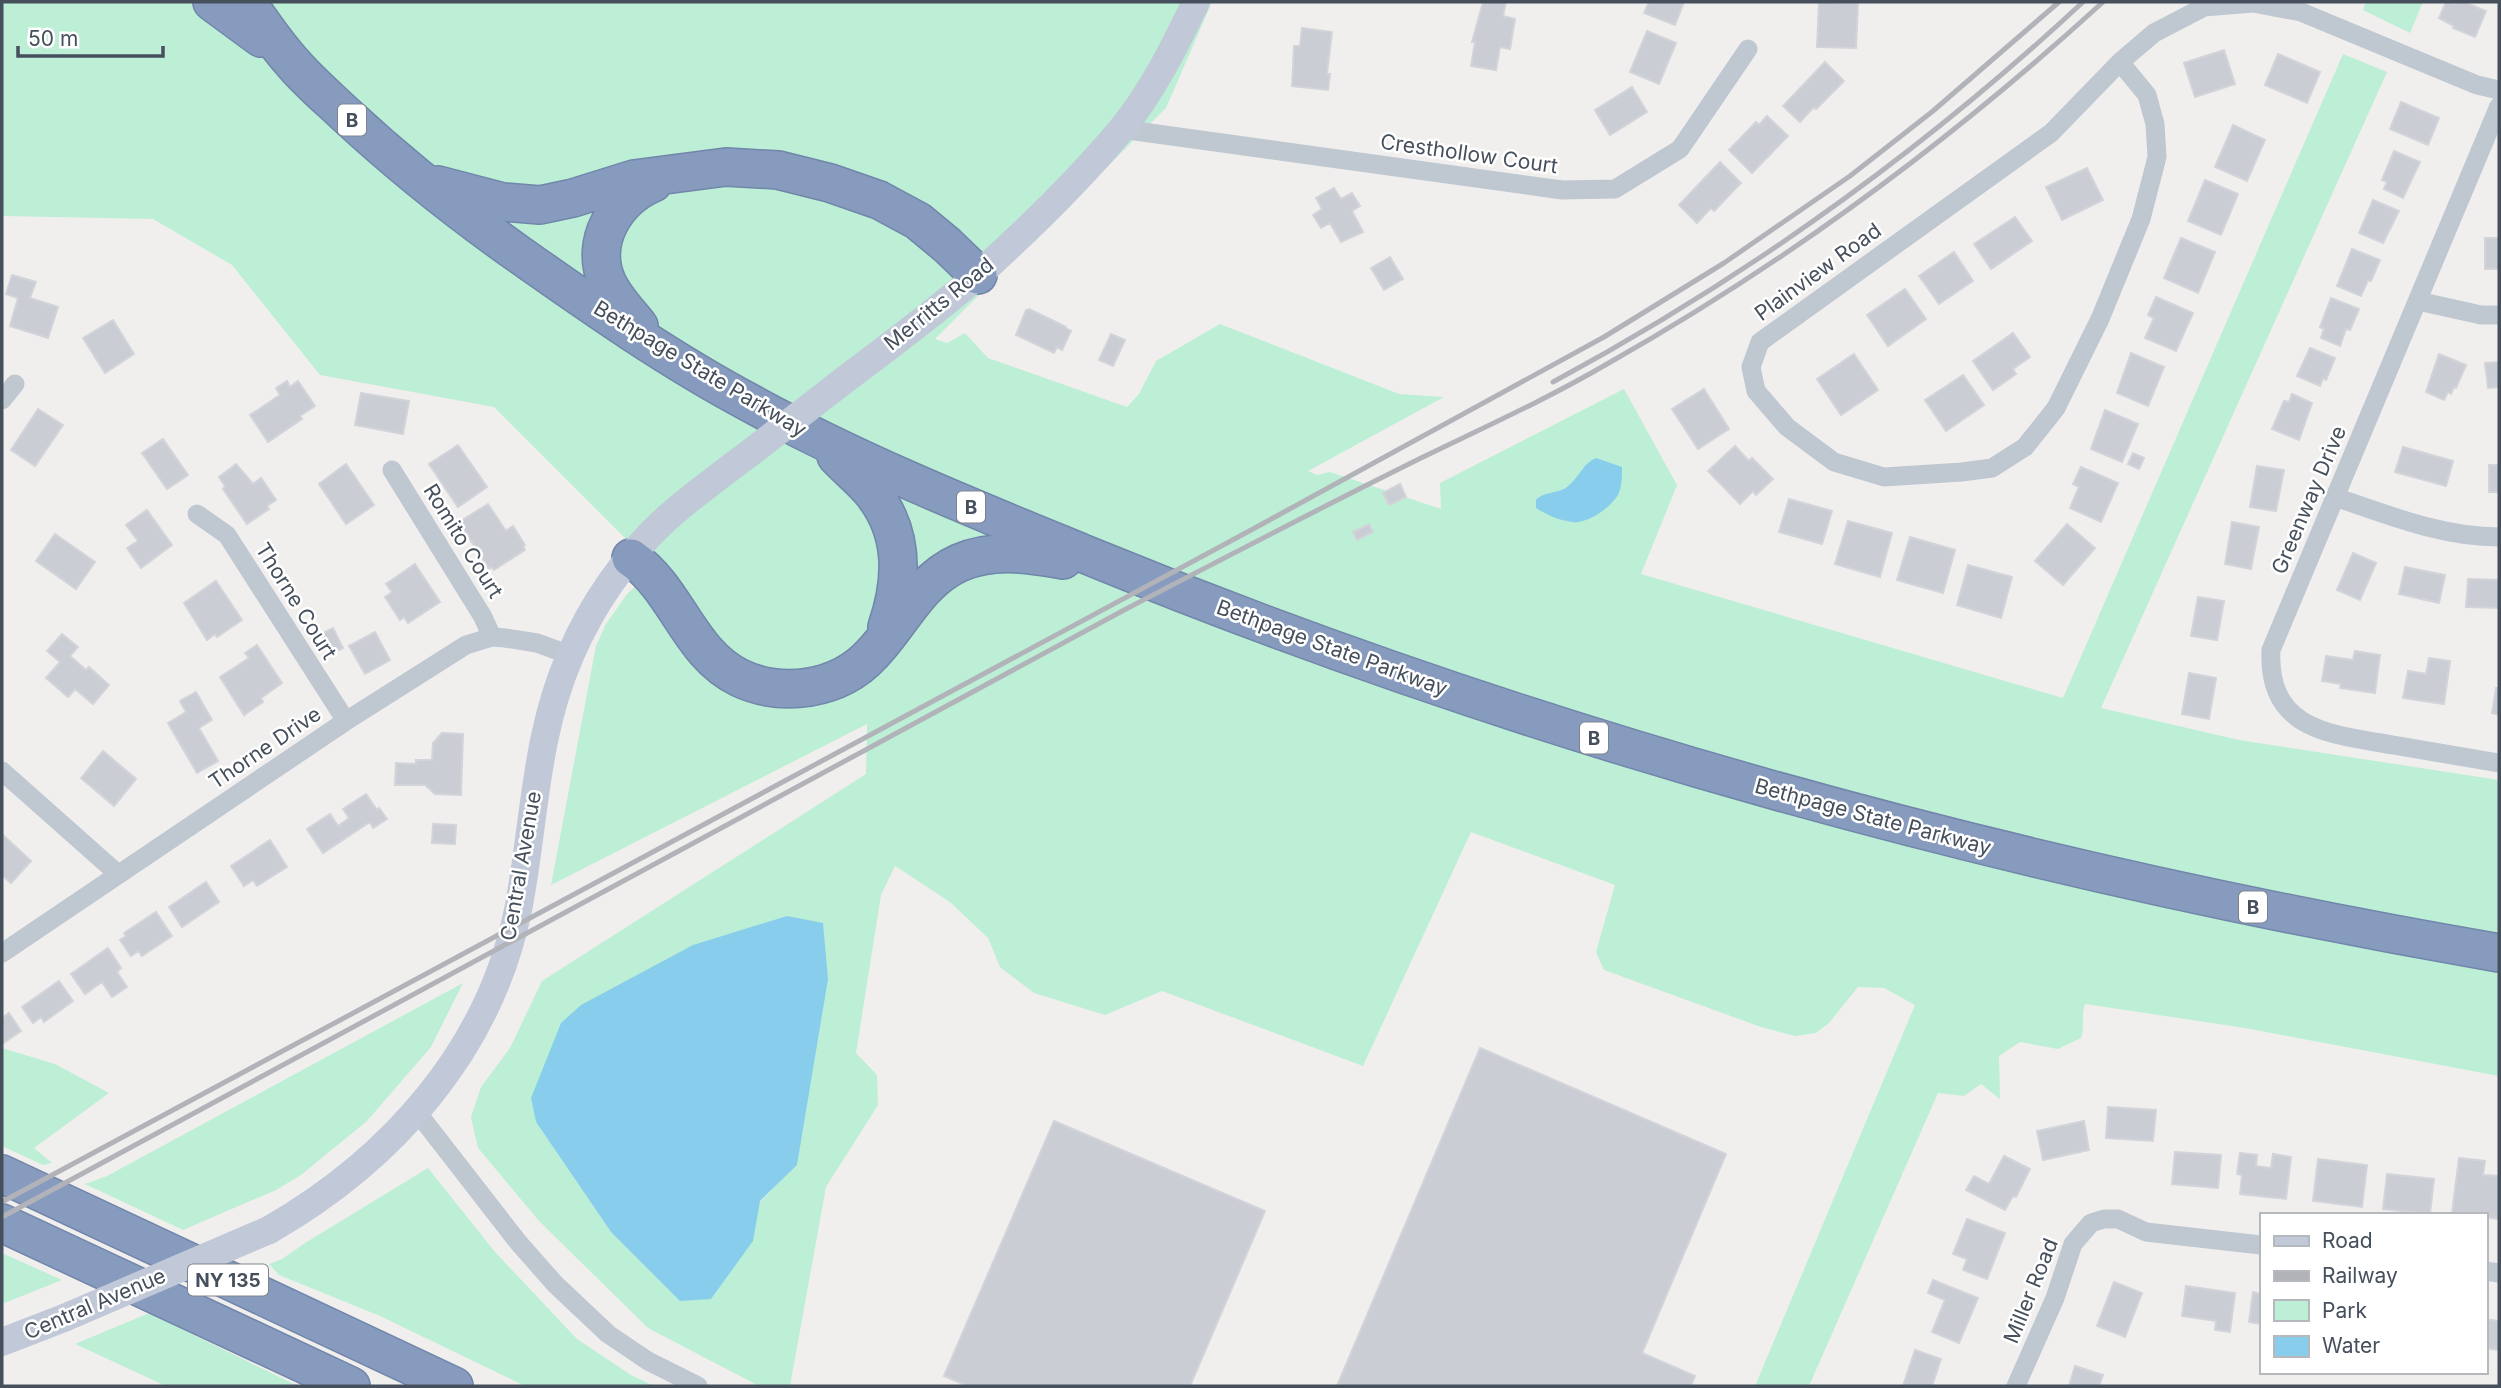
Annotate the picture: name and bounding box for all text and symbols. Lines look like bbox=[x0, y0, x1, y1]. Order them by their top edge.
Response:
scale bar bbox=[18, 14, 163, 58]
text: 50 m bbox=[28, 26, 78, 51]
road number: B bbox=[338, 104, 366, 136]
street label: Cresthollow Court bbox=[1379, 129, 1560, 178]
street label: Plainview Road bbox=[1750, 217, 1886, 326]
street label: Merritts Road bbox=[879, 252, 998, 355]
street label: Bethpage State Parkway bbox=[589, 295, 811, 442]
street label: Greenway Drive bbox=[2266, 422, 2351, 578]
street label: Romito Court bbox=[418, 479, 509, 603]
road number: B bbox=[957, 492, 985, 522]
street label: Thorne Court bbox=[251, 538, 342, 664]
street label: Bethpage State Parkway bbox=[1213, 594, 1451, 701]
street label: Thorne Drive bbox=[204, 701, 325, 794]
road number: B bbox=[1580, 722, 1608, 754]
street label: Bethpage State Parkway bbox=[1752, 773, 1994, 860]
street label: Central Avenue bbox=[495, 789, 546, 943]
road number: B bbox=[2239, 892, 2267, 923]
legend bbox=[2260, 1213, 2487, 1374]
text: Road bbox=[2322, 1228, 2373, 1253]
street label: Miller Road bbox=[1998, 1235, 2063, 1347]
street label: Central Avenue bbox=[20, 1262, 169, 1345]
text: Railway bbox=[2322, 1263, 2398, 1288]
road number: NY 135 bbox=[188, 1264, 268, 1296]
text: Park bbox=[2322, 1298, 2367, 1323]
text: Water bbox=[2322, 1333, 2380, 1358]

